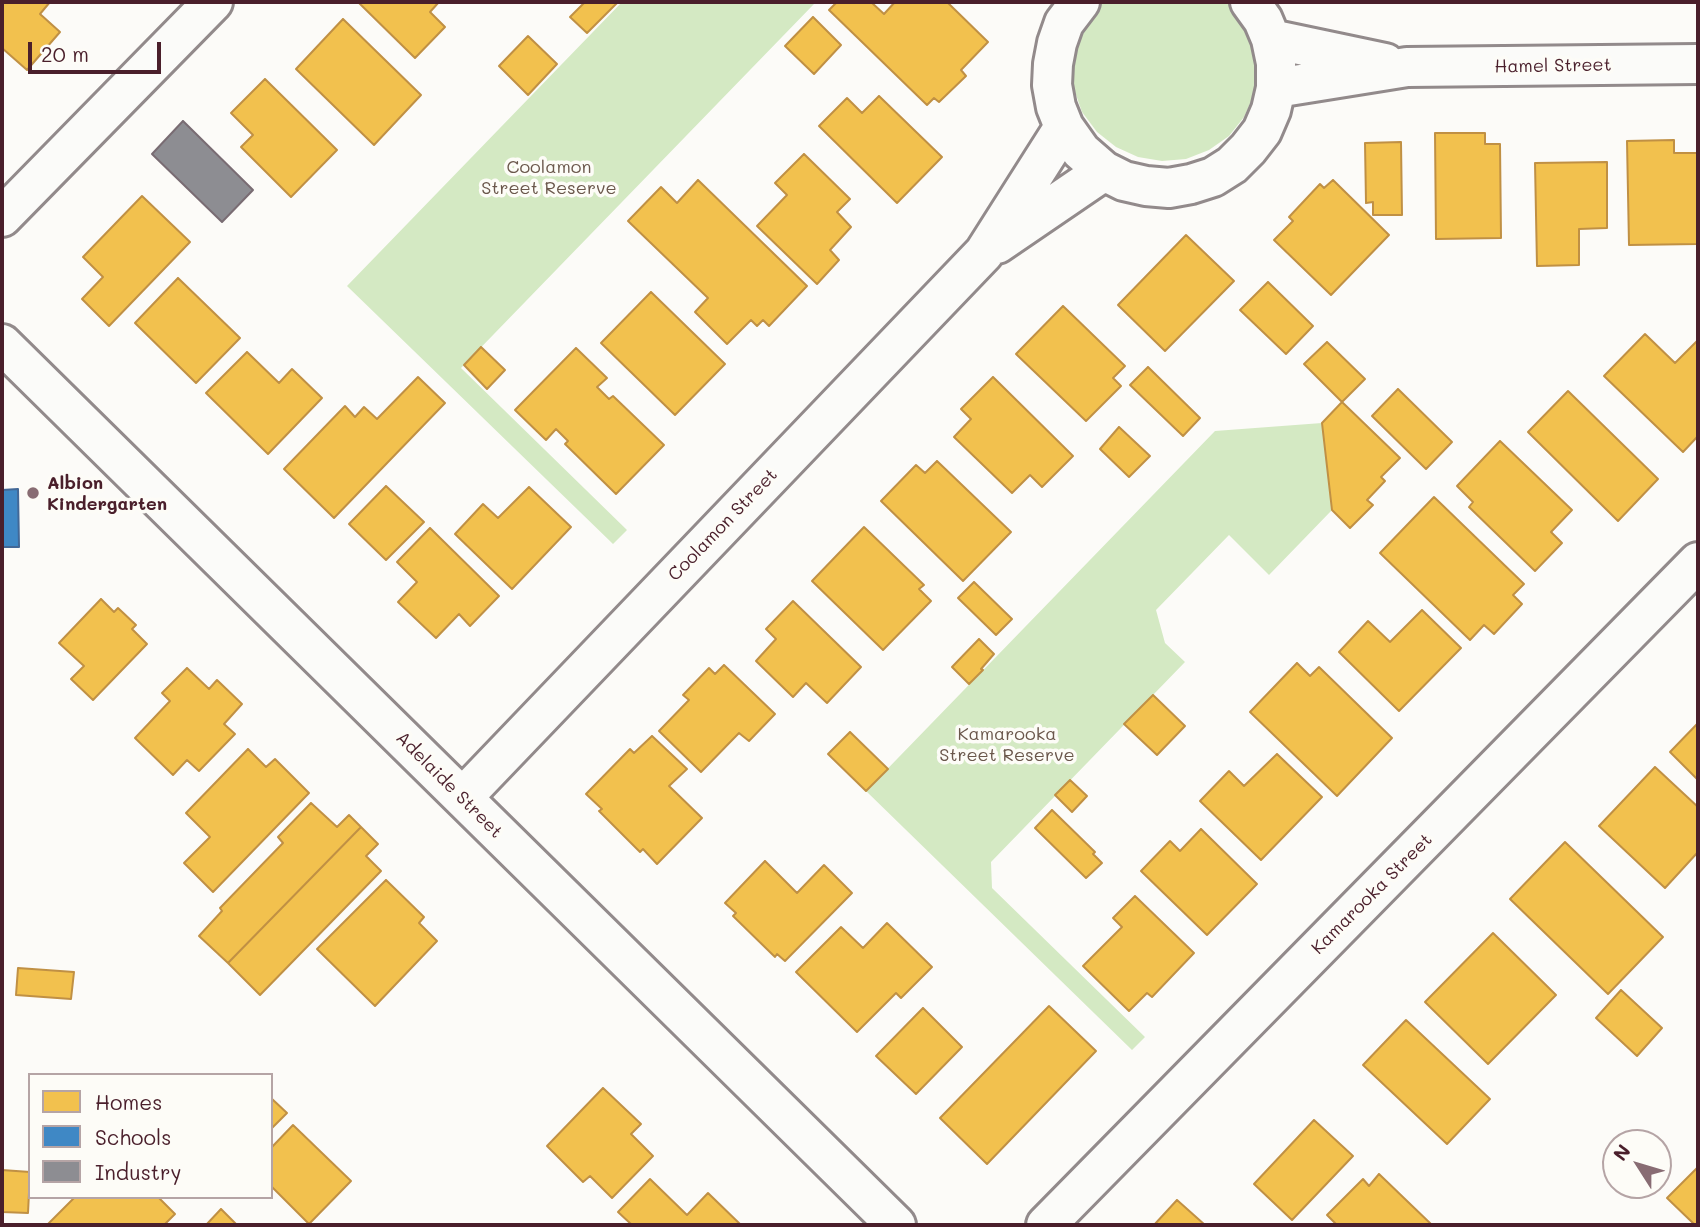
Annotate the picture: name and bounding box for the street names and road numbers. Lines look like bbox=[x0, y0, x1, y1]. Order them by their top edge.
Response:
street label: Hamel Street bbox=[1494, 54, 1612, 78]
street label: Coolamon Street bbox=[664, 464, 782, 586]
street label: Adelaide Street bbox=[391, 727, 507, 843]
street label: Kamarooka Street bbox=[1307, 829, 1437, 959]

